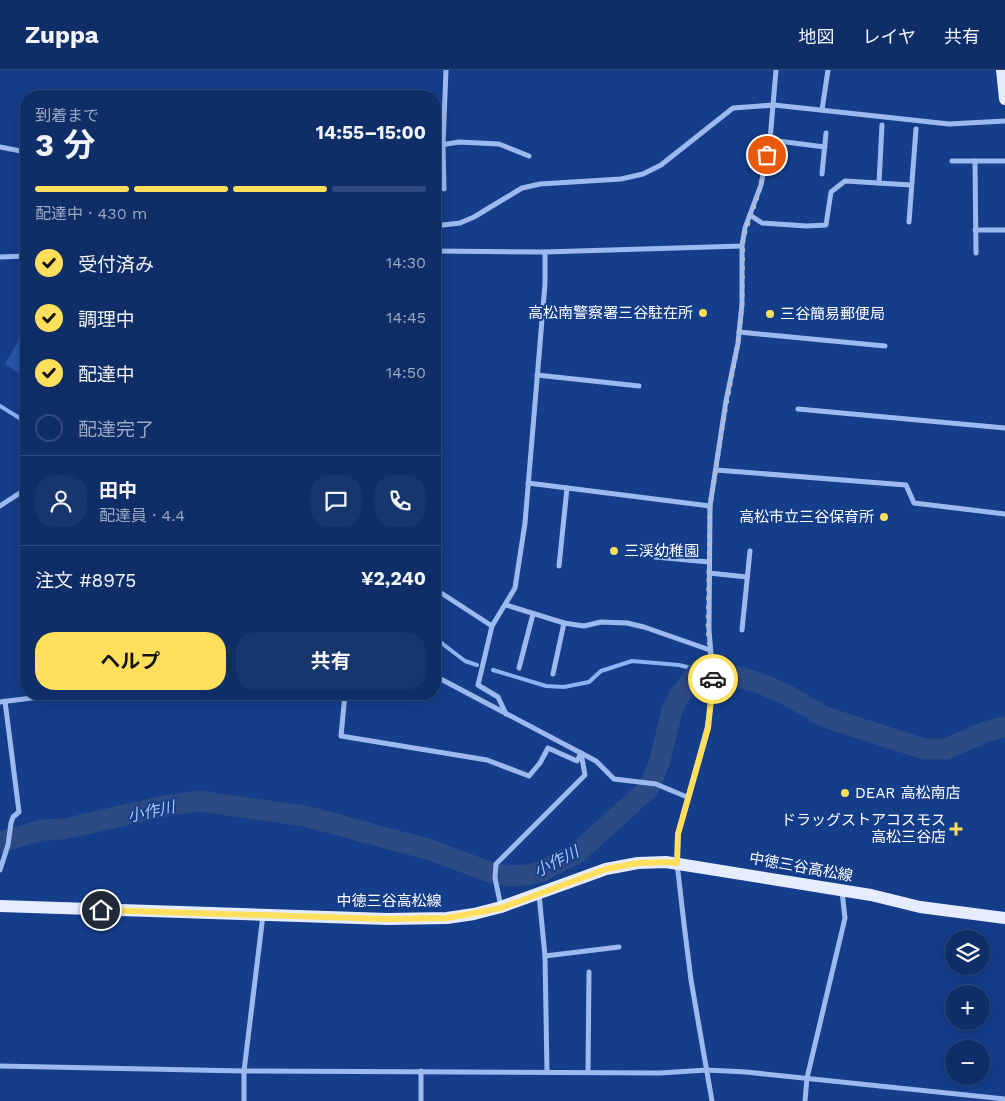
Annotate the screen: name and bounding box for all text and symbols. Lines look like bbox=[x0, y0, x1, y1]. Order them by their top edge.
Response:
text: Zuppa bbox=[25, 21, 99, 49]
text: 地図 bbox=[799, 26, 835, 47]
text: レイヤ bbox=[863, 26, 916, 47]
text: 共有 bbox=[944, 26, 980, 47]
text: 到着まで bbox=[35, 106, 99, 125]
text: 14:55–15:00 bbox=[316, 121, 426, 144]
text: 3 分 bbox=[35, 126, 95, 164]
pin bbox=[746, 134, 788, 176]
icon: bag bbox=[753, 141, 781, 169]
text: 配達中 · 430 m bbox=[35, 204, 147, 223]
icon: check bbox=[35, 249, 63, 277]
text: 受付済み bbox=[78, 253, 154, 276]
text: 14:30 bbox=[386, 253, 426, 272]
icon: check bbox=[35, 304, 63, 332]
place label: 高松南警察署三谷駐在所 bbox=[528, 304, 693, 322]
place label: 三谷簡易郵便局 bbox=[780, 305, 885, 323]
marker: 高松南警察署三谷駐在所 bbox=[697, 307, 709, 319]
text: 調理中 bbox=[78, 308, 135, 331]
text: 14:45 bbox=[386, 308, 426, 327]
marker: 三谷簡易郵便局 bbox=[764, 308, 776, 320]
icon: check bbox=[35, 359, 63, 387]
text: 配達中 bbox=[78, 363, 135, 386]
text: 14:50 bbox=[386, 363, 426, 382]
text: 配達完了 bbox=[78, 418, 154, 441]
button: person bbox=[35, 475, 87, 527]
button: chat bbox=[310, 475, 362, 527]
button: phone bbox=[374, 475, 426, 527]
text: 田中 bbox=[99, 479, 137, 502]
text: 配達員 · 4.4 bbox=[99, 506, 185, 525]
place label: 高松市立三谷保育所 bbox=[739, 508, 874, 526]
marker: 高松市立三谷保育所 bbox=[878, 511, 890, 523]
place label: 三渓幼稚園 bbox=[624, 542, 699, 560]
marker: 三渓幼稚園 bbox=[608, 545, 620, 557]
text: ¥2,240 bbox=[361, 567, 426, 590]
text: 注文 #8975 bbox=[35, 569, 136, 592]
button: ヘルプ bbox=[35, 632, 226, 690]
button: 共有 bbox=[236, 632, 426, 690]
courier bbox=[688, 654, 738, 704]
icon: car bbox=[699, 665, 727, 693]
place label: DEAR 高松南店 bbox=[855, 784, 960, 802]
marker: DEAR 高松南店 bbox=[839, 787, 851, 799]
water label: 小作川 bbox=[126, 797, 179, 826]
place label: ドラッグストアコスモス 高松三谷店 bbox=[781, 811, 946, 846]
marker: ドラッグストアコスモス 高松三谷店 bbox=[950, 823, 962, 835]
water label: 小作川 bbox=[531, 841, 584, 881]
street label: 中徳三谷高松線 bbox=[748, 849, 854, 885]
pin bbox=[80, 889, 122, 931]
street label: 中徳三谷高松線 bbox=[336, 892, 442, 910]
icon: home bbox=[87, 896, 115, 924]
map controls bbox=[945, 930, 990, 1085]
button: layers bbox=[945, 930, 990, 975]
button: + bbox=[945, 985, 990, 1030]
button: − bbox=[945, 1040, 990, 1085]

